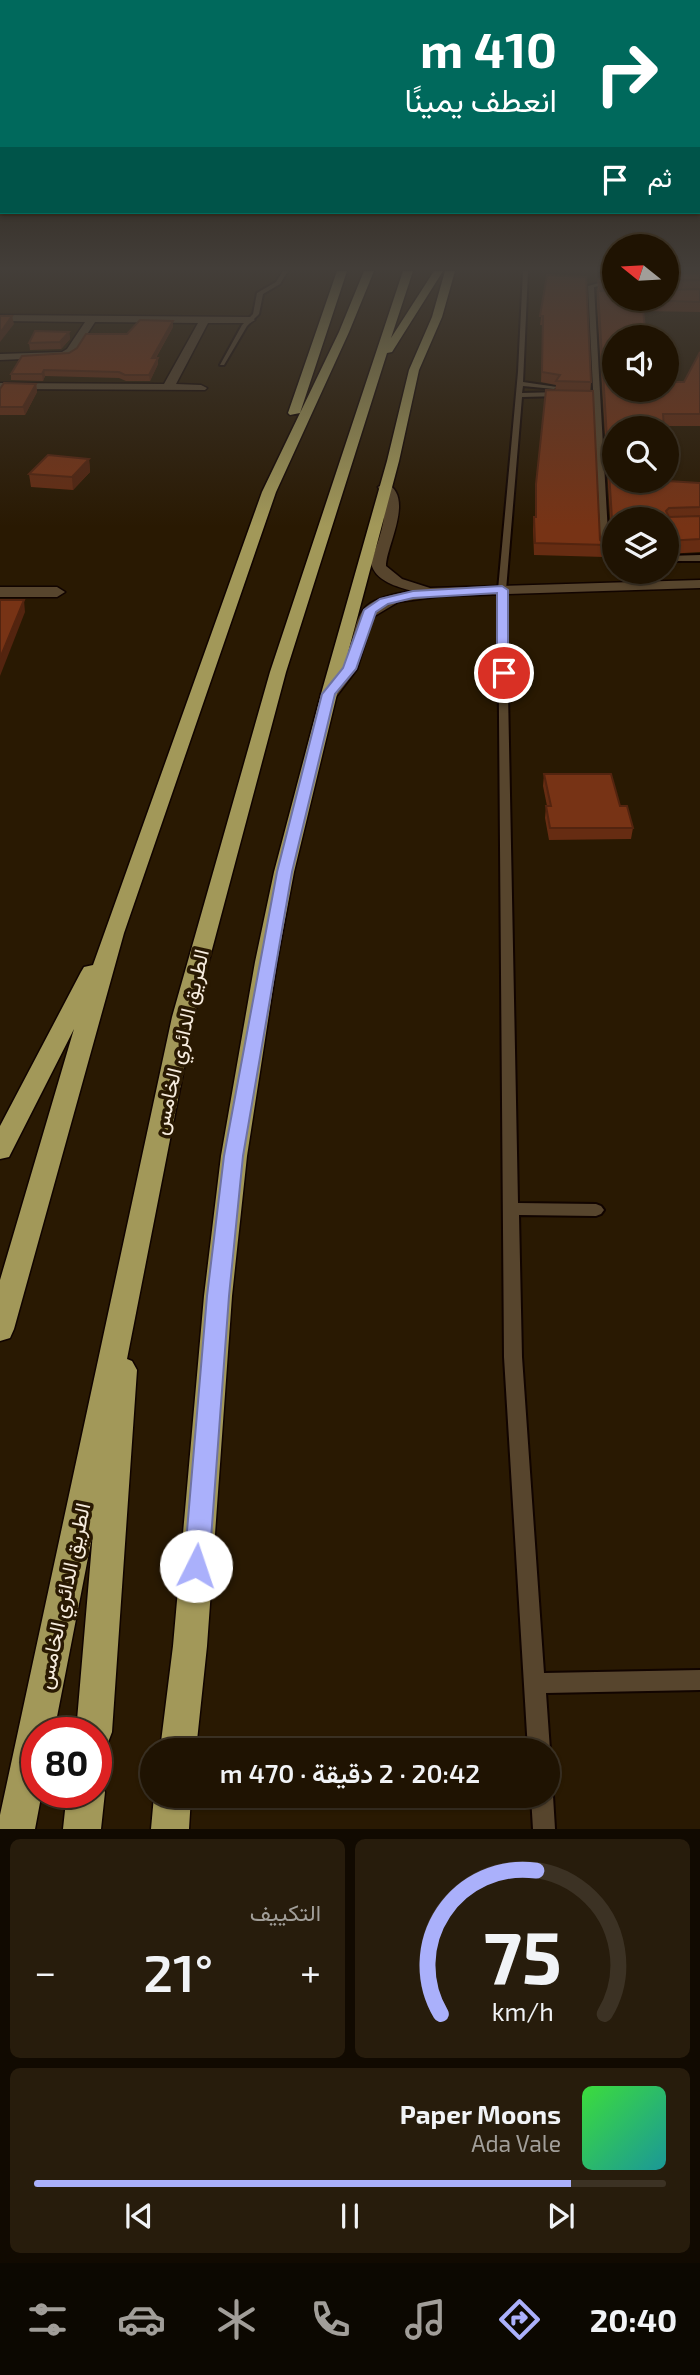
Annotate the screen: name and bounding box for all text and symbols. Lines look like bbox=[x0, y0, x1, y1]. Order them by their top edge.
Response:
text: 410 m bbox=[420, 19, 557, 78]
icon: right bbox=[581, 28, 672, 119]
text: انعطف يمينًا bbox=[405, 80, 557, 118]
icon: arrive bbox=[596, 161, 634, 199]
text: ثم bbox=[648, 161, 672, 192]
north arrow bbox=[602, 234, 679, 312]
map controls bbox=[602, 234, 679, 584]
button: sound bbox=[602, 325, 679, 402]
button: search bbox=[602, 416, 679, 493]
button: layers bbox=[602, 507, 679, 584]
pin bbox=[474, 643, 534, 703]
icon: arrive bbox=[485, 654, 523, 692]
street label: الطريق الدائري الخامس bbox=[146, 947, 219, 1138]
street label: الطريق الدائري الخامس bbox=[31, 1500, 100, 1692]
position arrow bbox=[159, 1529, 233, 1603]
speed limit sign: 80 bbox=[21, 1717, 112, 1808]
text: 20:42 · 2 دقيقة · 470 m bbox=[220, 1757, 480, 1788]
text: التكييف bbox=[250, 1898, 321, 1926]
text: 75 bbox=[483, 1912, 562, 2000]
text: 21° bbox=[143, 1940, 213, 2002]
text: − bbox=[34, 1948, 56, 1994]
text: + bbox=[300, 1948, 321, 1994]
text: km/h bbox=[491, 1996, 554, 2026]
text: Paper Moons bbox=[400, 2098, 561, 2129]
text: Ada Vale bbox=[471, 2129, 561, 2157]
icon: previous bbox=[120, 2197, 158, 2235]
icon: pause bbox=[331, 2197, 369, 2235]
icon: next bbox=[542, 2197, 580, 2235]
icon: filters bbox=[23, 2295, 72, 2344]
icon: car bbox=[117, 2295, 166, 2344]
icon: climate bbox=[212, 2295, 261, 2344]
icon: phone bbox=[306, 2295, 355, 2344]
icon: music bbox=[401, 2295, 450, 2344]
icon: directions bbox=[495, 2295, 544, 2344]
text: 20:40 bbox=[590, 2300, 677, 2338]

